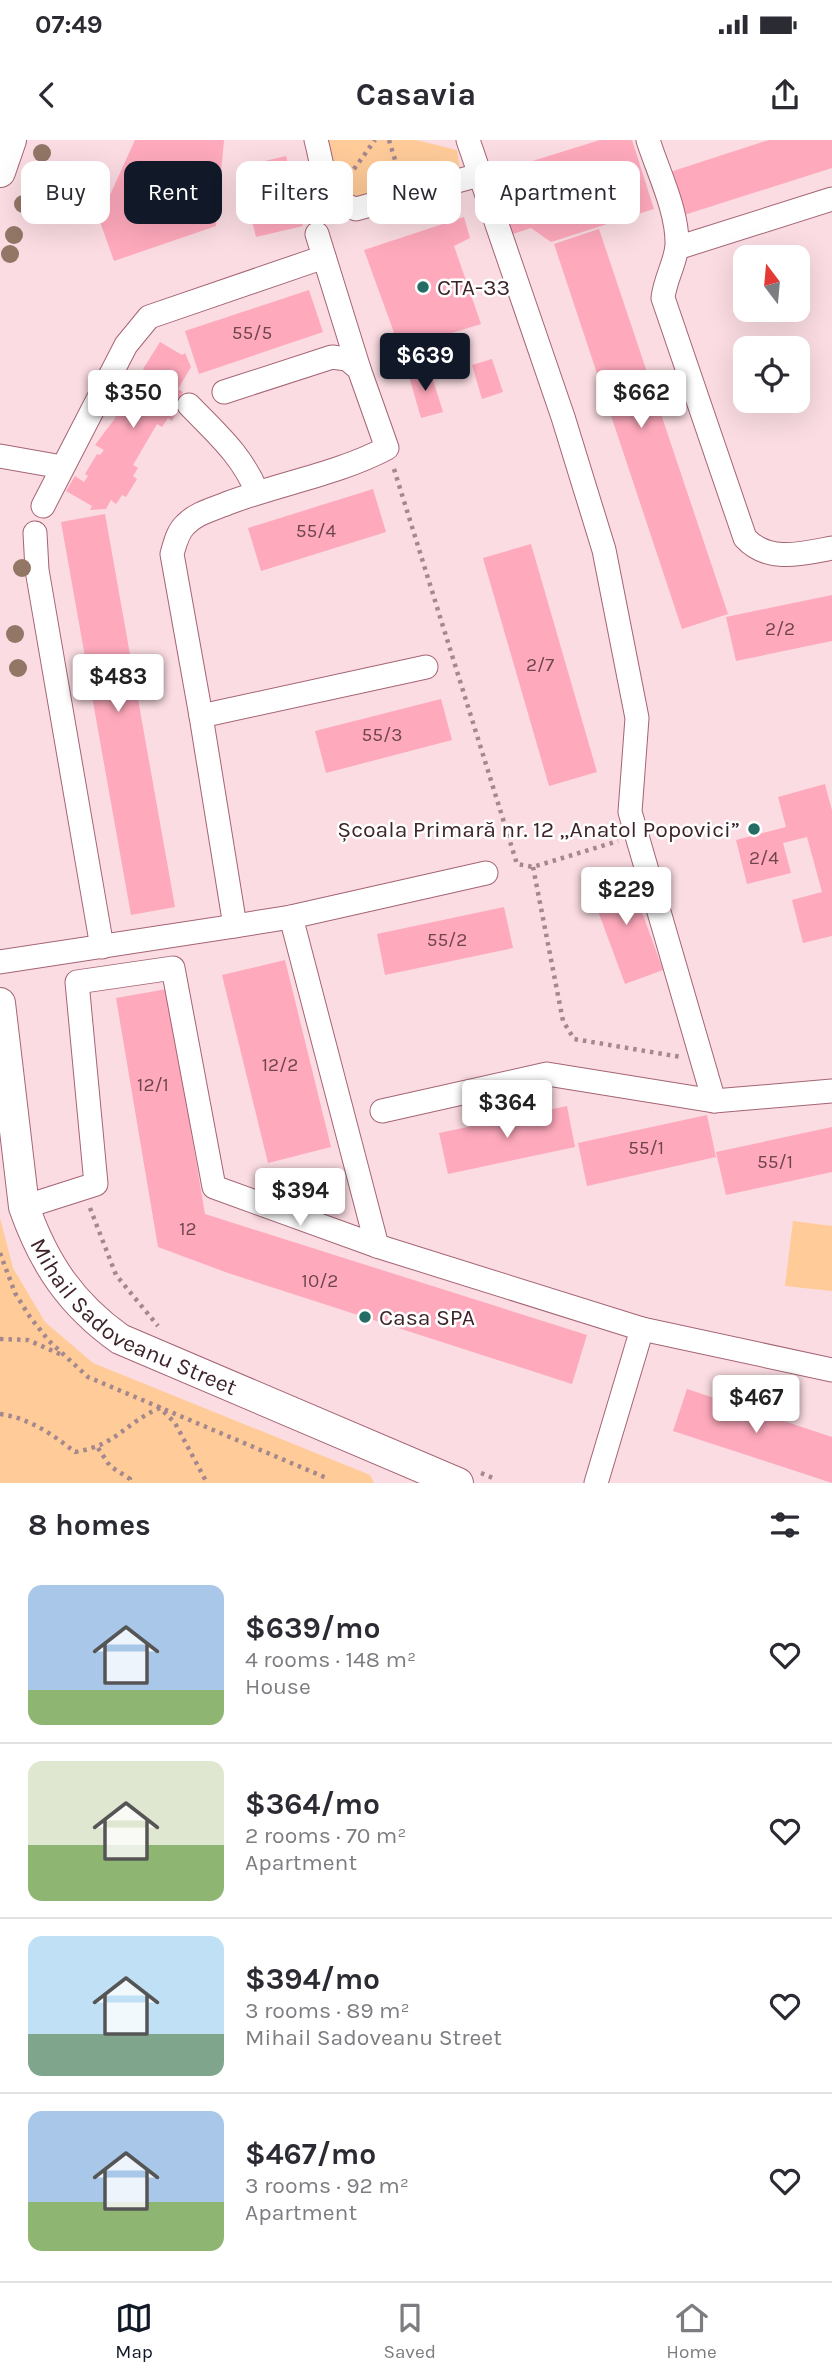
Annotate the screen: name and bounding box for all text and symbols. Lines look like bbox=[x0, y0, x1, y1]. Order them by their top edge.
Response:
text: 07:49 bbox=[35, 9, 103, 40]
icon: back bbox=[28, 76, 66, 114]
text: Casavia bbox=[356, 76, 476, 113]
icon: share bbox=[766, 76, 804, 114]
chip: Buy bbox=[21, 161, 110, 224]
chip: Rent bbox=[124, 161, 222, 224]
chip: Filters bbox=[236, 161, 353, 224]
chip: New bbox=[367, 161, 461, 224]
chip: Apartment bbox=[475, 161, 640, 224]
north arrow bbox=[733, 245, 810, 322]
map controls bbox=[733, 245, 810, 413]
place label: CTA-33 bbox=[437, 274, 510, 301]
marker: CTA-33 bbox=[415, 279, 431, 295]
house number: 55/5 bbox=[232, 322, 272, 344]
pin: $639 bbox=[384, 334, 466, 393]
button: locate bbox=[733, 336, 810, 413]
text: $639 bbox=[396, 342, 454, 369]
pin: $350 bbox=[92, 370, 174, 430]
pin: $662 bbox=[600, 370, 682, 430]
text: $350 bbox=[104, 379, 162, 406]
text: $662 bbox=[612, 379, 670, 406]
house number: 55/4 bbox=[296, 520, 337, 542]
house number: 2/2 bbox=[765, 618, 795, 640]
pin: $483 bbox=[77, 654, 159, 714]
house number: 2/7 bbox=[526, 654, 554, 676]
text: $483 bbox=[89, 663, 147, 690]
house number: 55/3 bbox=[362, 724, 402, 746]
place label: Școala Primară nr. 12 „Anatol Popovici” bbox=[337, 816, 740, 843]
marker: Școala Primară nr. 12 „Anatol Popovici” bbox=[746, 821, 762, 837]
house number: 2/4 bbox=[749, 847, 779, 869]
pin: $229 bbox=[585, 868, 667, 927]
text: $229 bbox=[597, 876, 655, 903]
house number: 55/2 bbox=[427, 929, 467, 951]
house number: 12/2 bbox=[262, 1054, 298, 1076]
house number: 12/1 bbox=[137, 1074, 169, 1096]
pin: $364 bbox=[466, 1080, 548, 1140]
text: $364 bbox=[478, 1089, 536, 1116]
house number: 55/1 bbox=[628, 1137, 664, 1159]
house number: 55/1 bbox=[757, 1151, 793, 1173]
pin: $394 bbox=[259, 1168, 341, 1228]
text: $394 bbox=[271, 1177, 329, 1204]
house number: 12 bbox=[179, 1218, 197, 1240]
street label: Mihail Sadoveanu Street bbox=[25, 1234, 242, 1401]
house number: 10/2 bbox=[302, 1270, 338, 1292]
place label: Casa SPA bbox=[379, 1304, 475, 1331]
marker: Casa SPA bbox=[357, 1309, 373, 1325]
pin: $467 bbox=[715, 1376, 797, 1435]
text: $467 bbox=[729, 1384, 783, 1411]
icon: filters bbox=[766, 1506, 804, 1544]
text: 8 homes bbox=[28, 1507, 151, 1543]
text: $639/mo bbox=[245, 1610, 380, 1646]
icon: home bbox=[84, 1613, 168, 1697]
icon: heart bbox=[766, 1636, 804, 1674]
text: 4 rooms · 148 m² bbox=[245, 1646, 416, 1673]
text: House bbox=[245, 1673, 311, 1700]
text: $364/mo bbox=[245, 1786, 380, 1822]
icon: home bbox=[84, 1789, 168, 1873]
icon: heart bbox=[766, 1812, 804, 1850]
text: 2 rooms · 70 m² bbox=[245, 1822, 407, 1849]
text: Apartment bbox=[245, 1849, 357, 1876]
text: $394/mo bbox=[245, 1961, 380, 1997]
icon: home bbox=[84, 1964, 168, 2048]
icon: heart bbox=[766, 1987, 804, 2025]
text: 3 rooms · 89 m² bbox=[245, 1997, 410, 2024]
text: Mihail Sadoveanu Street bbox=[245, 2024, 502, 2051]
text: $467/mo bbox=[245, 2136, 376, 2172]
icon: home bbox=[84, 2139, 168, 2223]
icon: heart bbox=[766, 2162, 804, 2200]
text: 3 rooms · 92 m² bbox=[245, 2172, 409, 2199]
text: Apartment bbox=[245, 2199, 357, 2226]
tab: Map bbox=[115, 2299, 153, 2363]
tab: Saved bbox=[383, 2299, 436, 2363]
tab: Home bbox=[666, 2299, 717, 2363]

